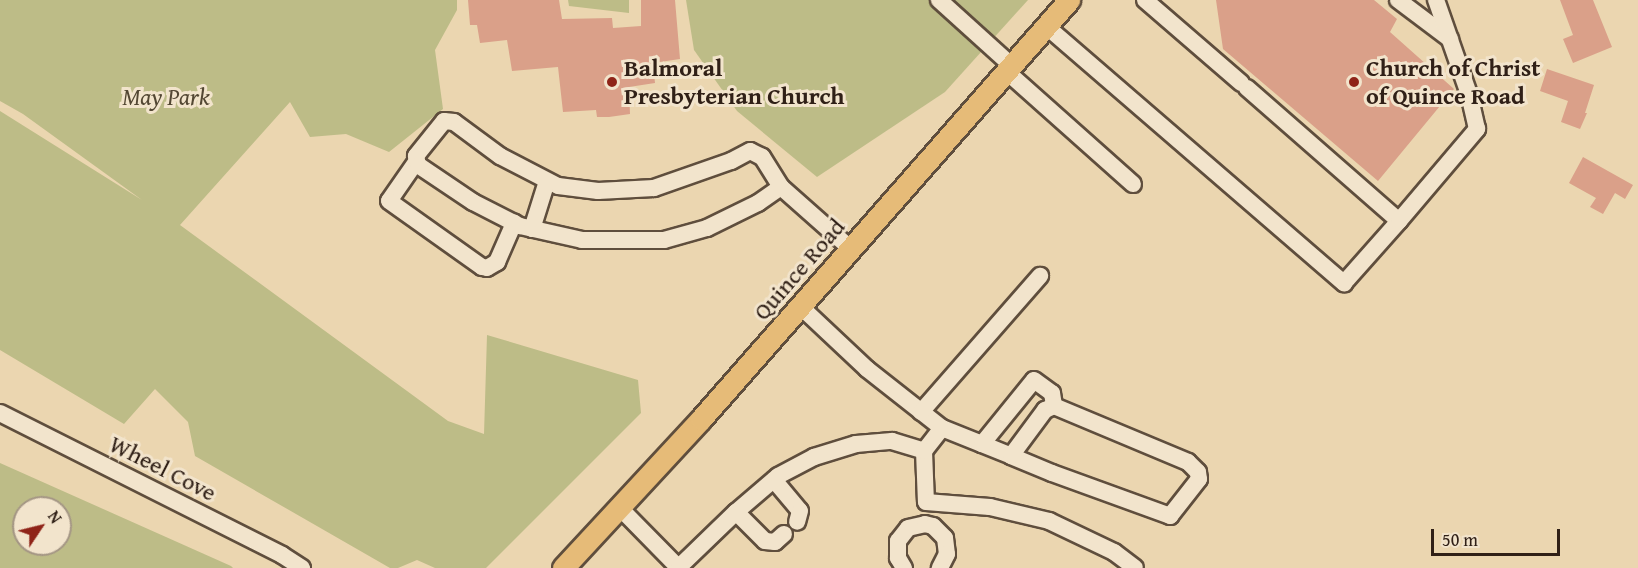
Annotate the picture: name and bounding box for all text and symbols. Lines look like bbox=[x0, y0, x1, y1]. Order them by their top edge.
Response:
place label: Balmoral Presbyterian Church bbox=[624, 54, 844, 110]
place label: Church of Christ of Quince Road bbox=[1366, 54, 1540, 110]
marker: Balmoral Presbyterian Church bbox=[605, 75, 619, 89]
marker: Church of Christ of Quince Road bbox=[1347, 75, 1361, 89]
park label: May Park bbox=[122, 83, 210, 111]
street label: Quince Road bbox=[747, 212, 851, 326]
street label: Wheel Cove bbox=[105, 429, 221, 507]
north arrow bbox=[12, 496, 72, 556]
text: N bbox=[42, 506, 68, 528]
scale bar bbox=[1434, 517, 1563, 555]
text: 50 m bbox=[1442, 526, 1478, 553]

